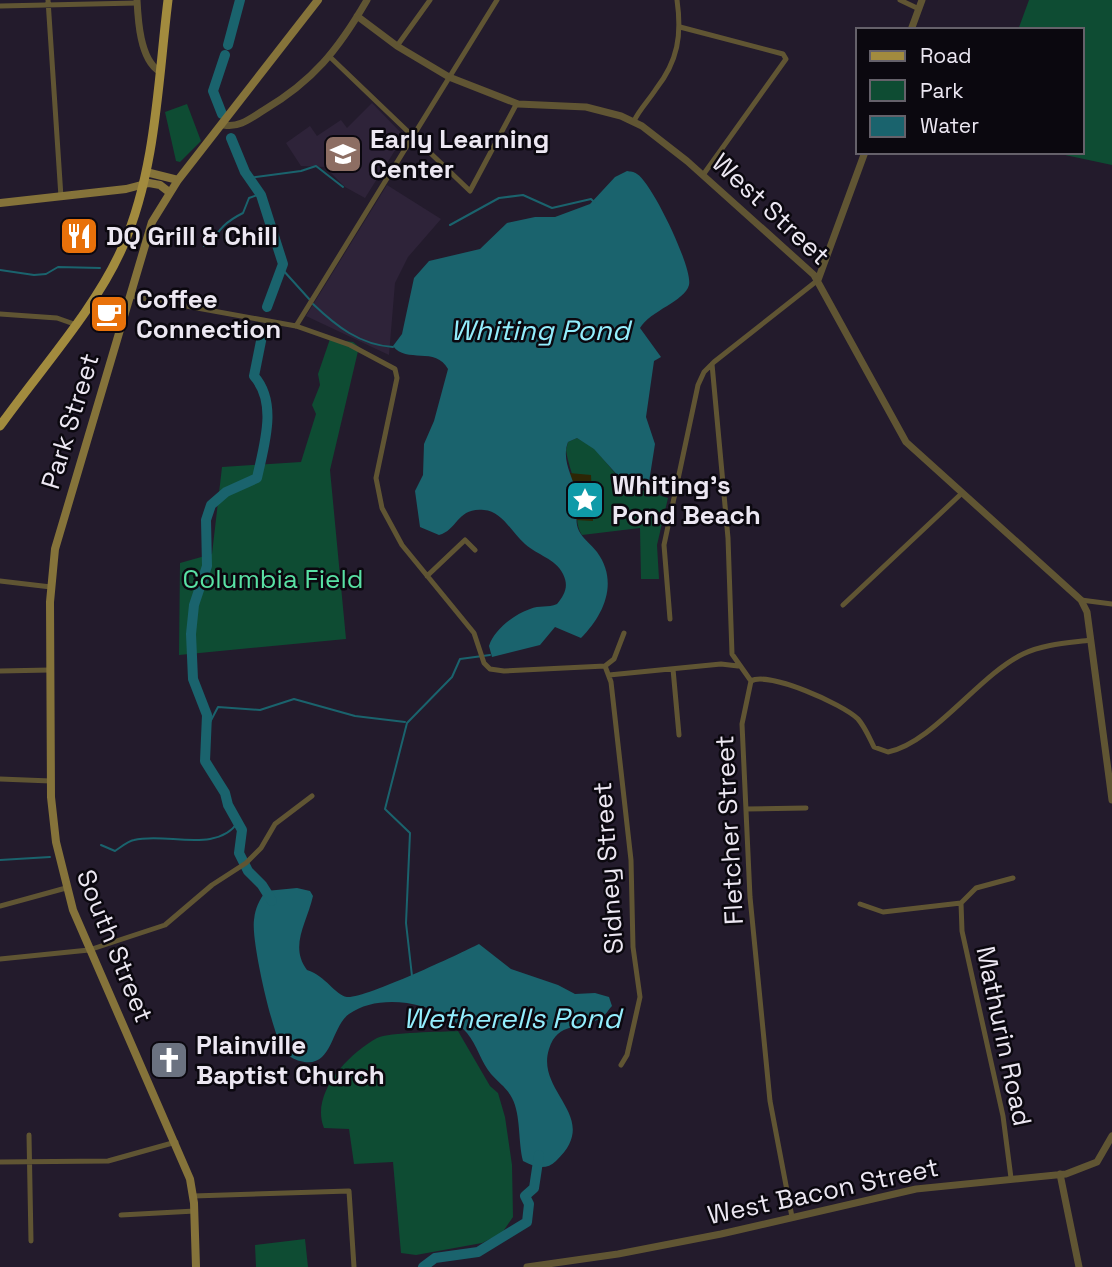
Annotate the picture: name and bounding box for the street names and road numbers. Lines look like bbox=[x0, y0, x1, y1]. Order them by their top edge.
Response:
street label: West Street bbox=[705, 146, 837, 272]
street label: Park Street bbox=[33, 349, 107, 493]
street label: Fletcher Street bbox=[707, 734, 751, 926]
street label: Sidney Street bbox=[585, 781, 631, 955]
street label: South Street bbox=[69, 865, 161, 1027]
street label: Mathurin Road bbox=[968, 943, 1040, 1129]
street label: West Bacon Street bbox=[704, 1150, 942, 1232]

